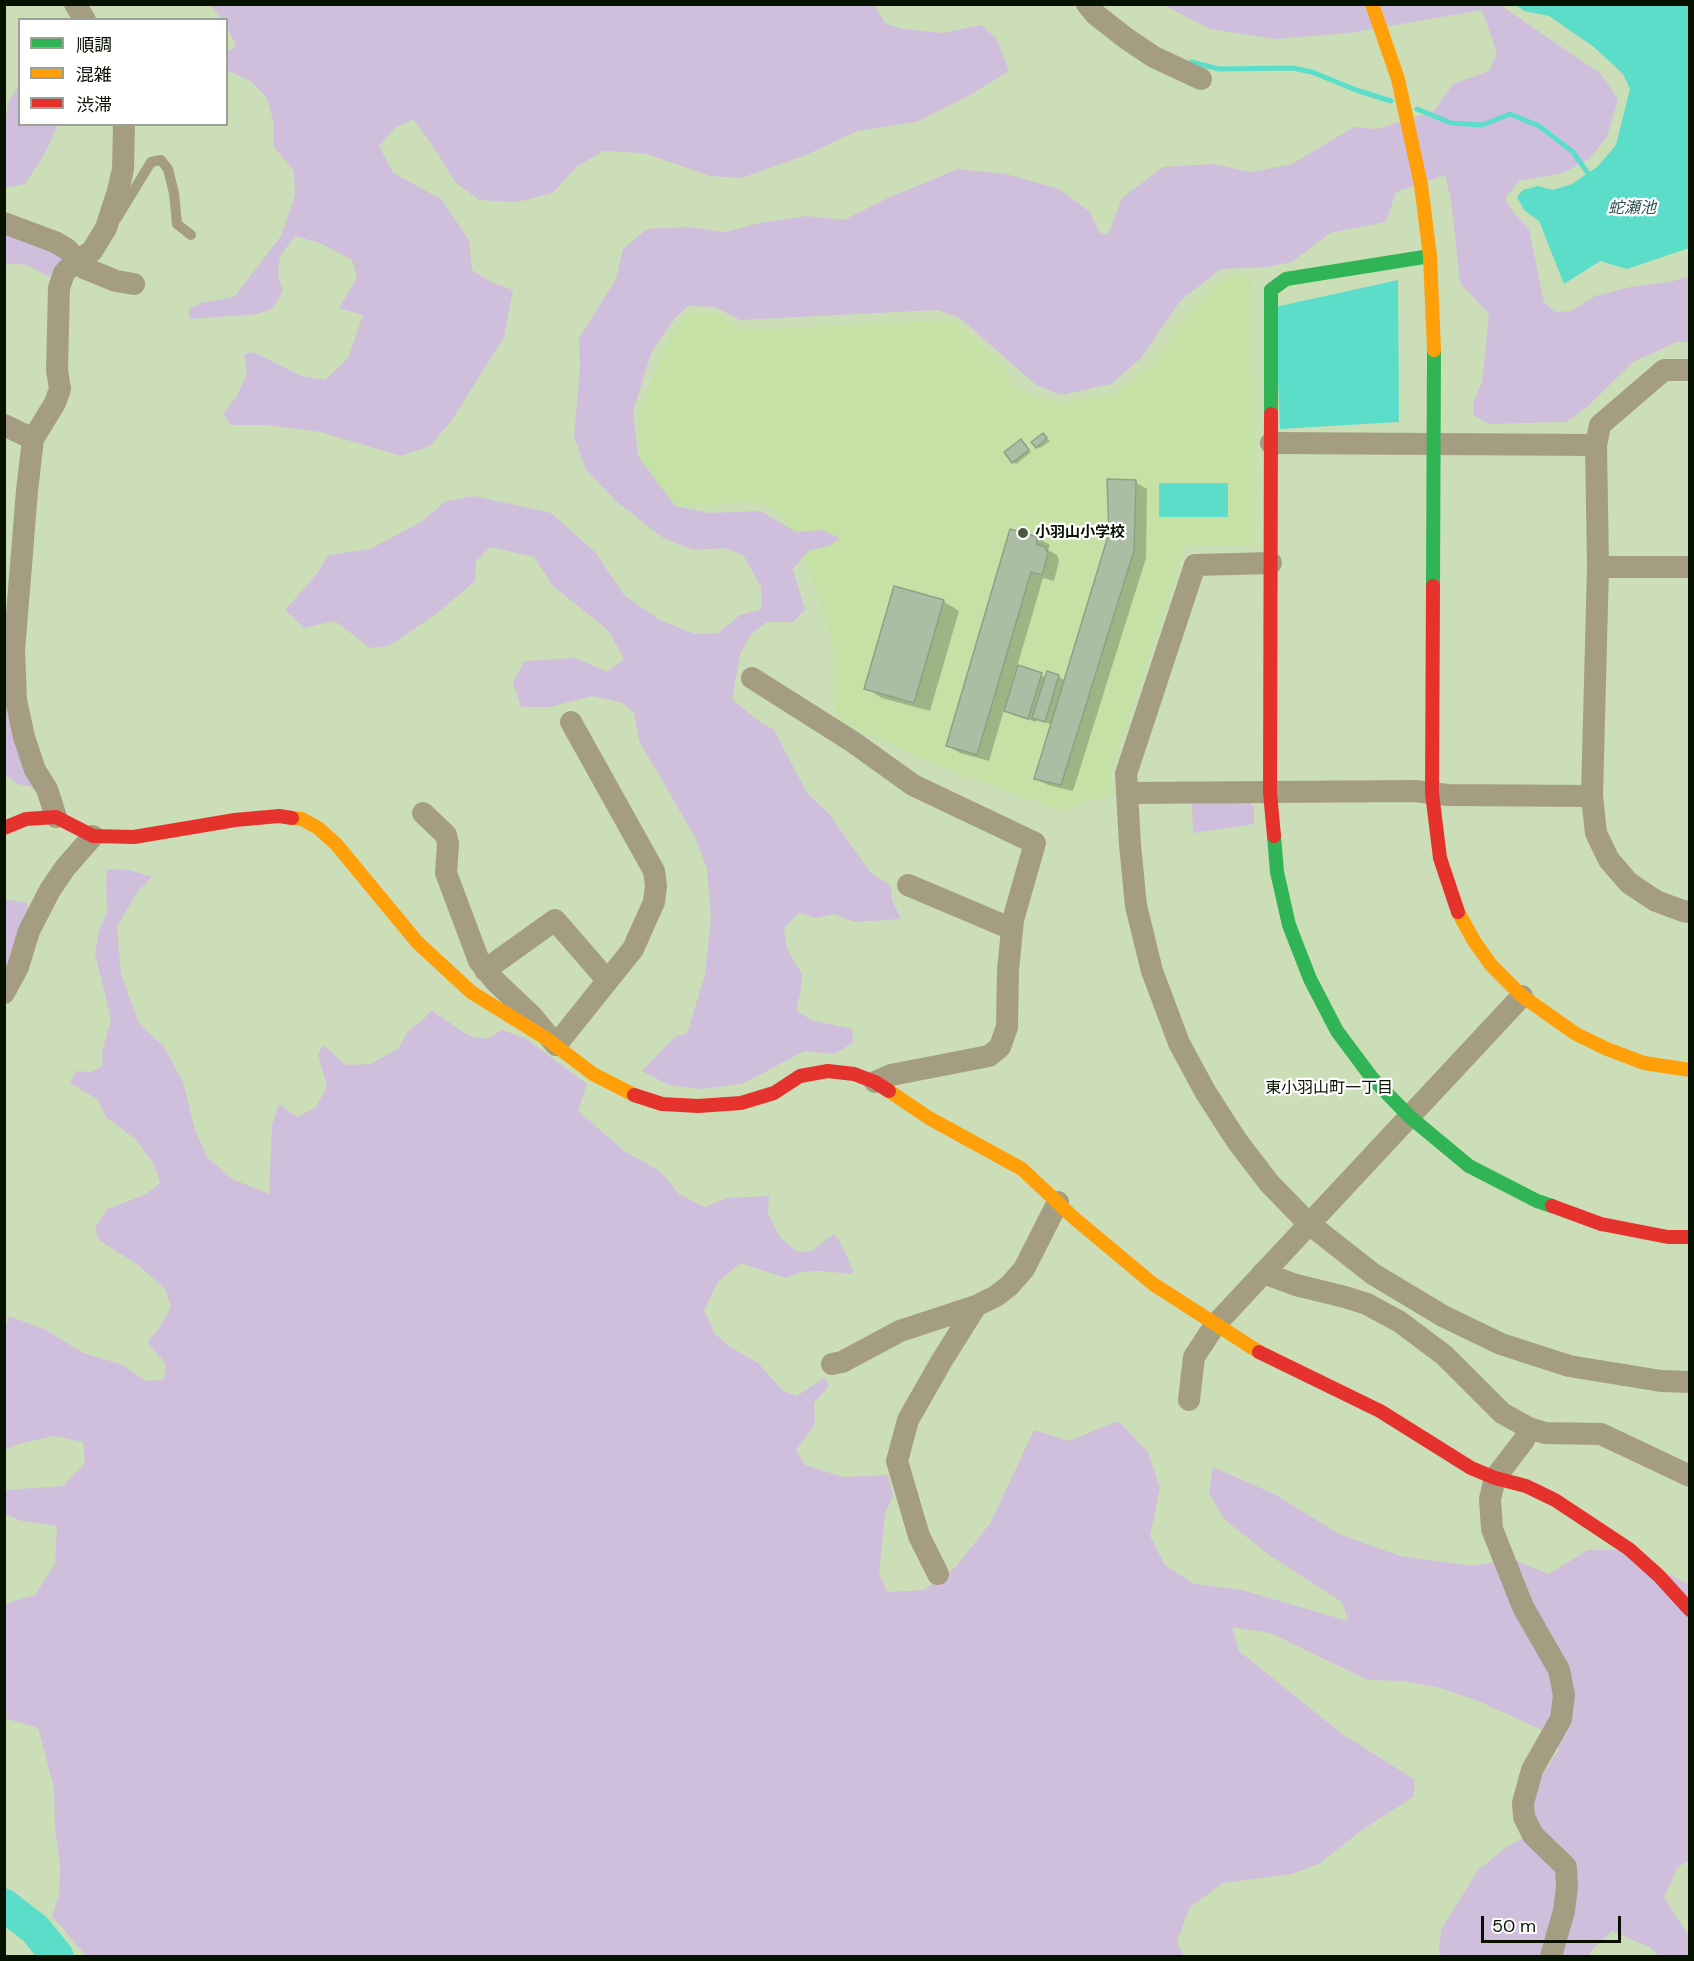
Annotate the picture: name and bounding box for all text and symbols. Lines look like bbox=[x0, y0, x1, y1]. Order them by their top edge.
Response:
legend bbox=[18, 18, 228, 126]
text: 順調 bbox=[76, 33, 112, 57]
text: 混雑 bbox=[76, 63, 112, 87]
text: 渋滞 bbox=[76, 93, 112, 117]
water label: 蛇瀬池 bbox=[1608, 199, 1656, 219]
place label: 小羽山小学校 bbox=[1035, 524, 1125, 542]
marker: 小羽山小学校 bbox=[1016, 526, 1030, 540]
district label: 東小羽山町一丁目 bbox=[1265, 1079, 1393, 1099]
scale bar bbox=[1484, 1904, 1624, 1942]
text: 50 m bbox=[1492, 1914, 1536, 1938]

